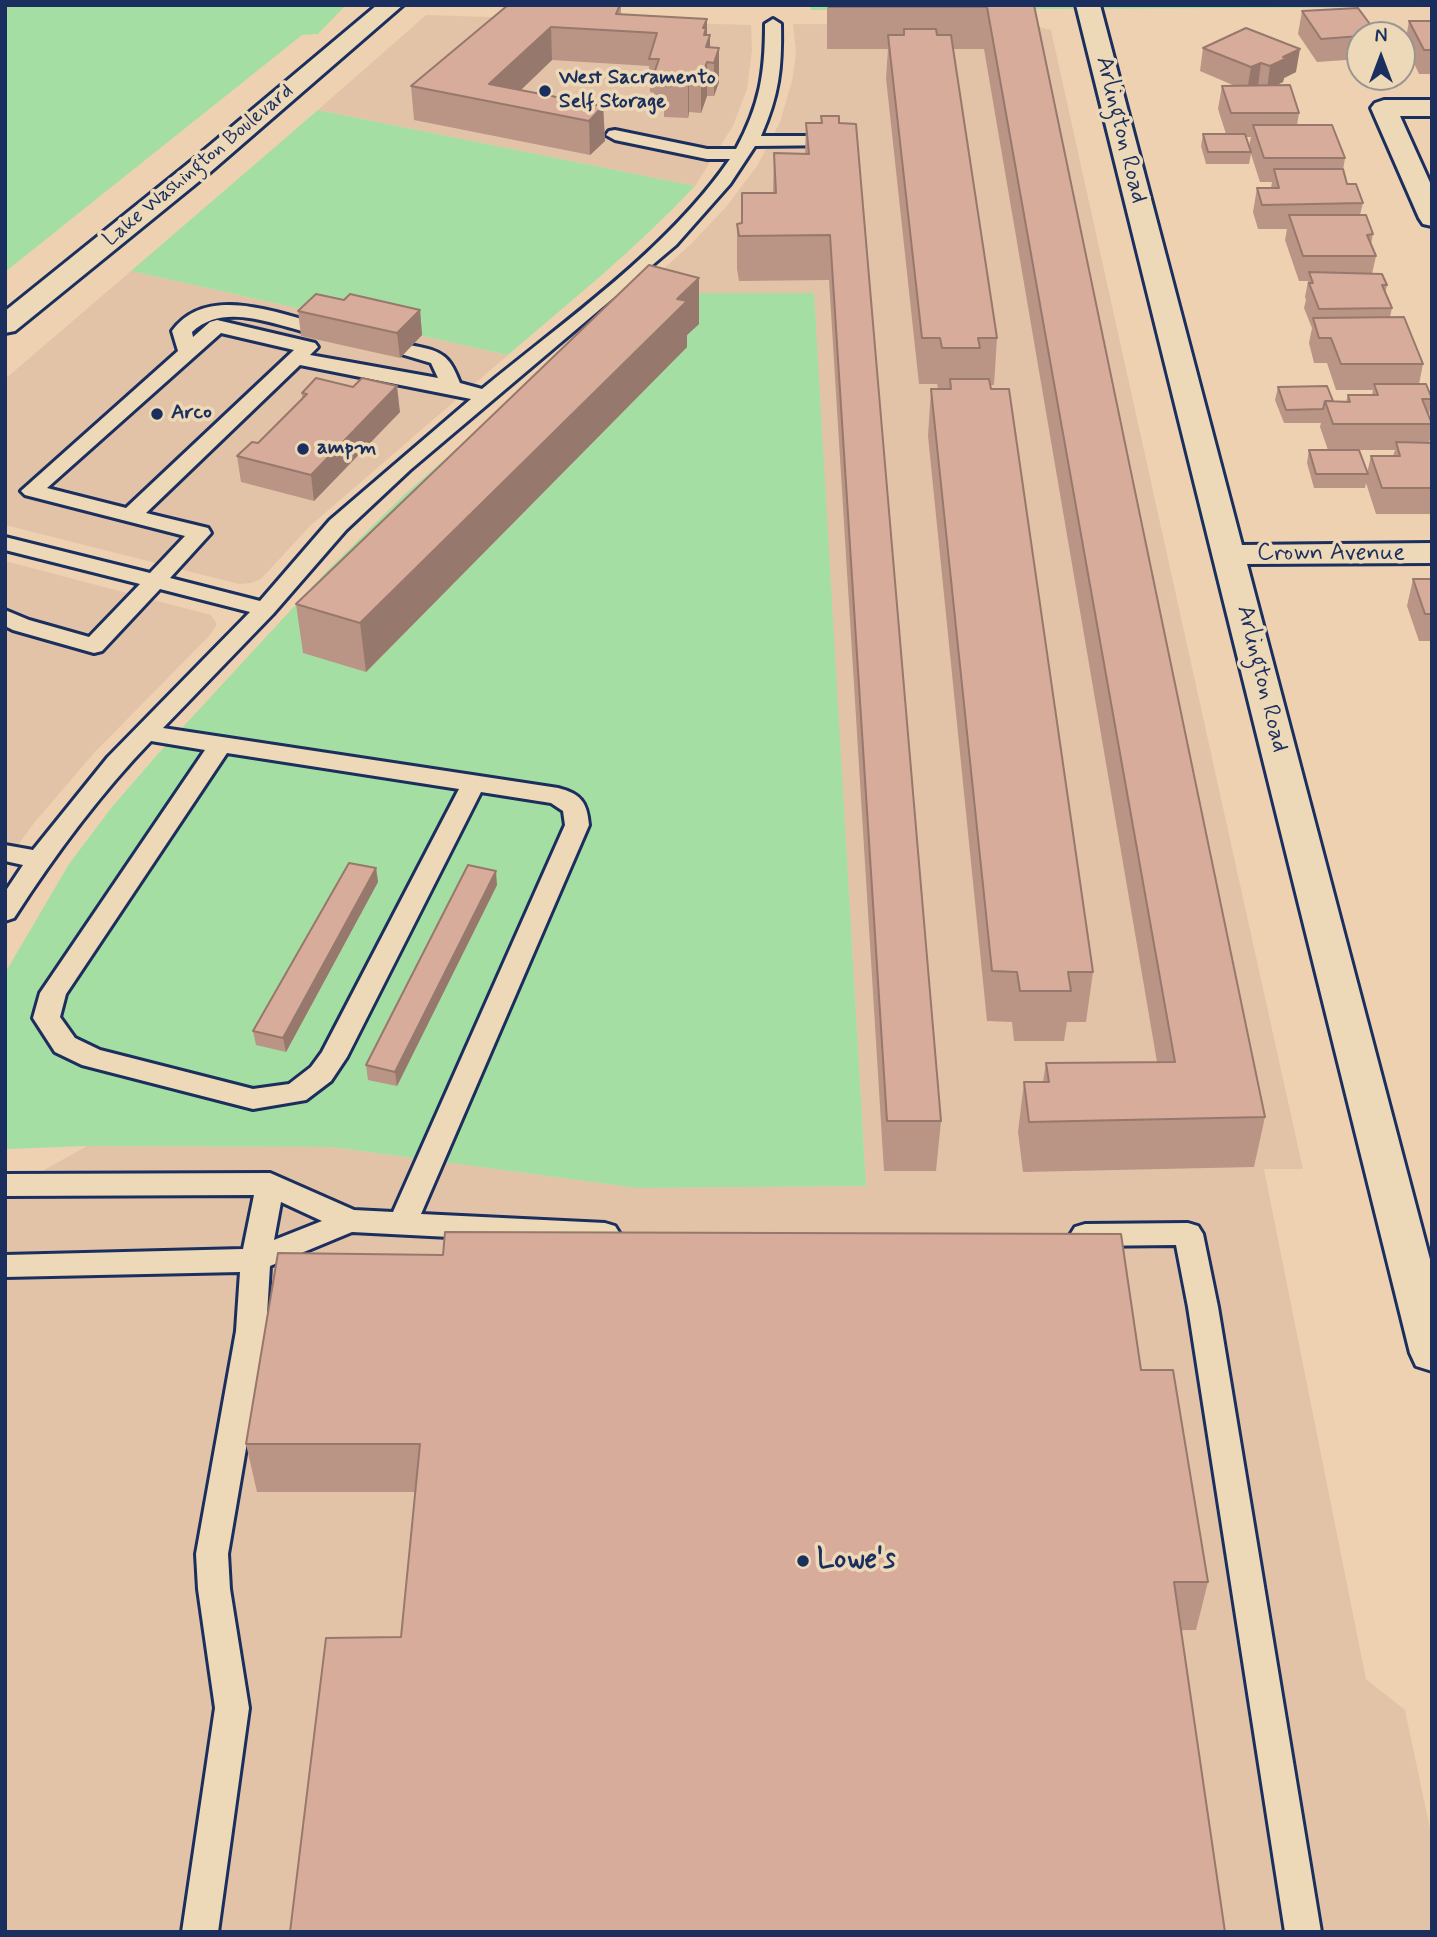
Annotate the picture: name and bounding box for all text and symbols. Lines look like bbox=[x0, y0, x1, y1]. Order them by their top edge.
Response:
north arrow bbox=[1346, 21, 1416, 91]
text: N bbox=[1375, 24, 1387, 49]
street label: Arlington Road bbox=[1088, 53, 1152, 207]
place label: West Sacramento Self Storage bbox=[559, 66, 716, 116]
street label: Lake Washington Boulevard bbox=[99, 79, 299, 253]
marker: West Sacramento Self Storage bbox=[537, 83, 553, 99]
place label: Arco bbox=[171, 401, 212, 427]
marker: Arco bbox=[149, 406, 165, 422]
place label: ampm bbox=[317, 436, 376, 462]
marker: ampm bbox=[295, 441, 311, 457]
street label: Crown Avenue bbox=[1257, 540, 1405, 568]
street label: Arlington Road bbox=[1229, 602, 1293, 756]
place label: Lowe's bbox=[817, 1544, 896, 1578]
marker: Lowe's bbox=[795, 1553, 811, 1569]

